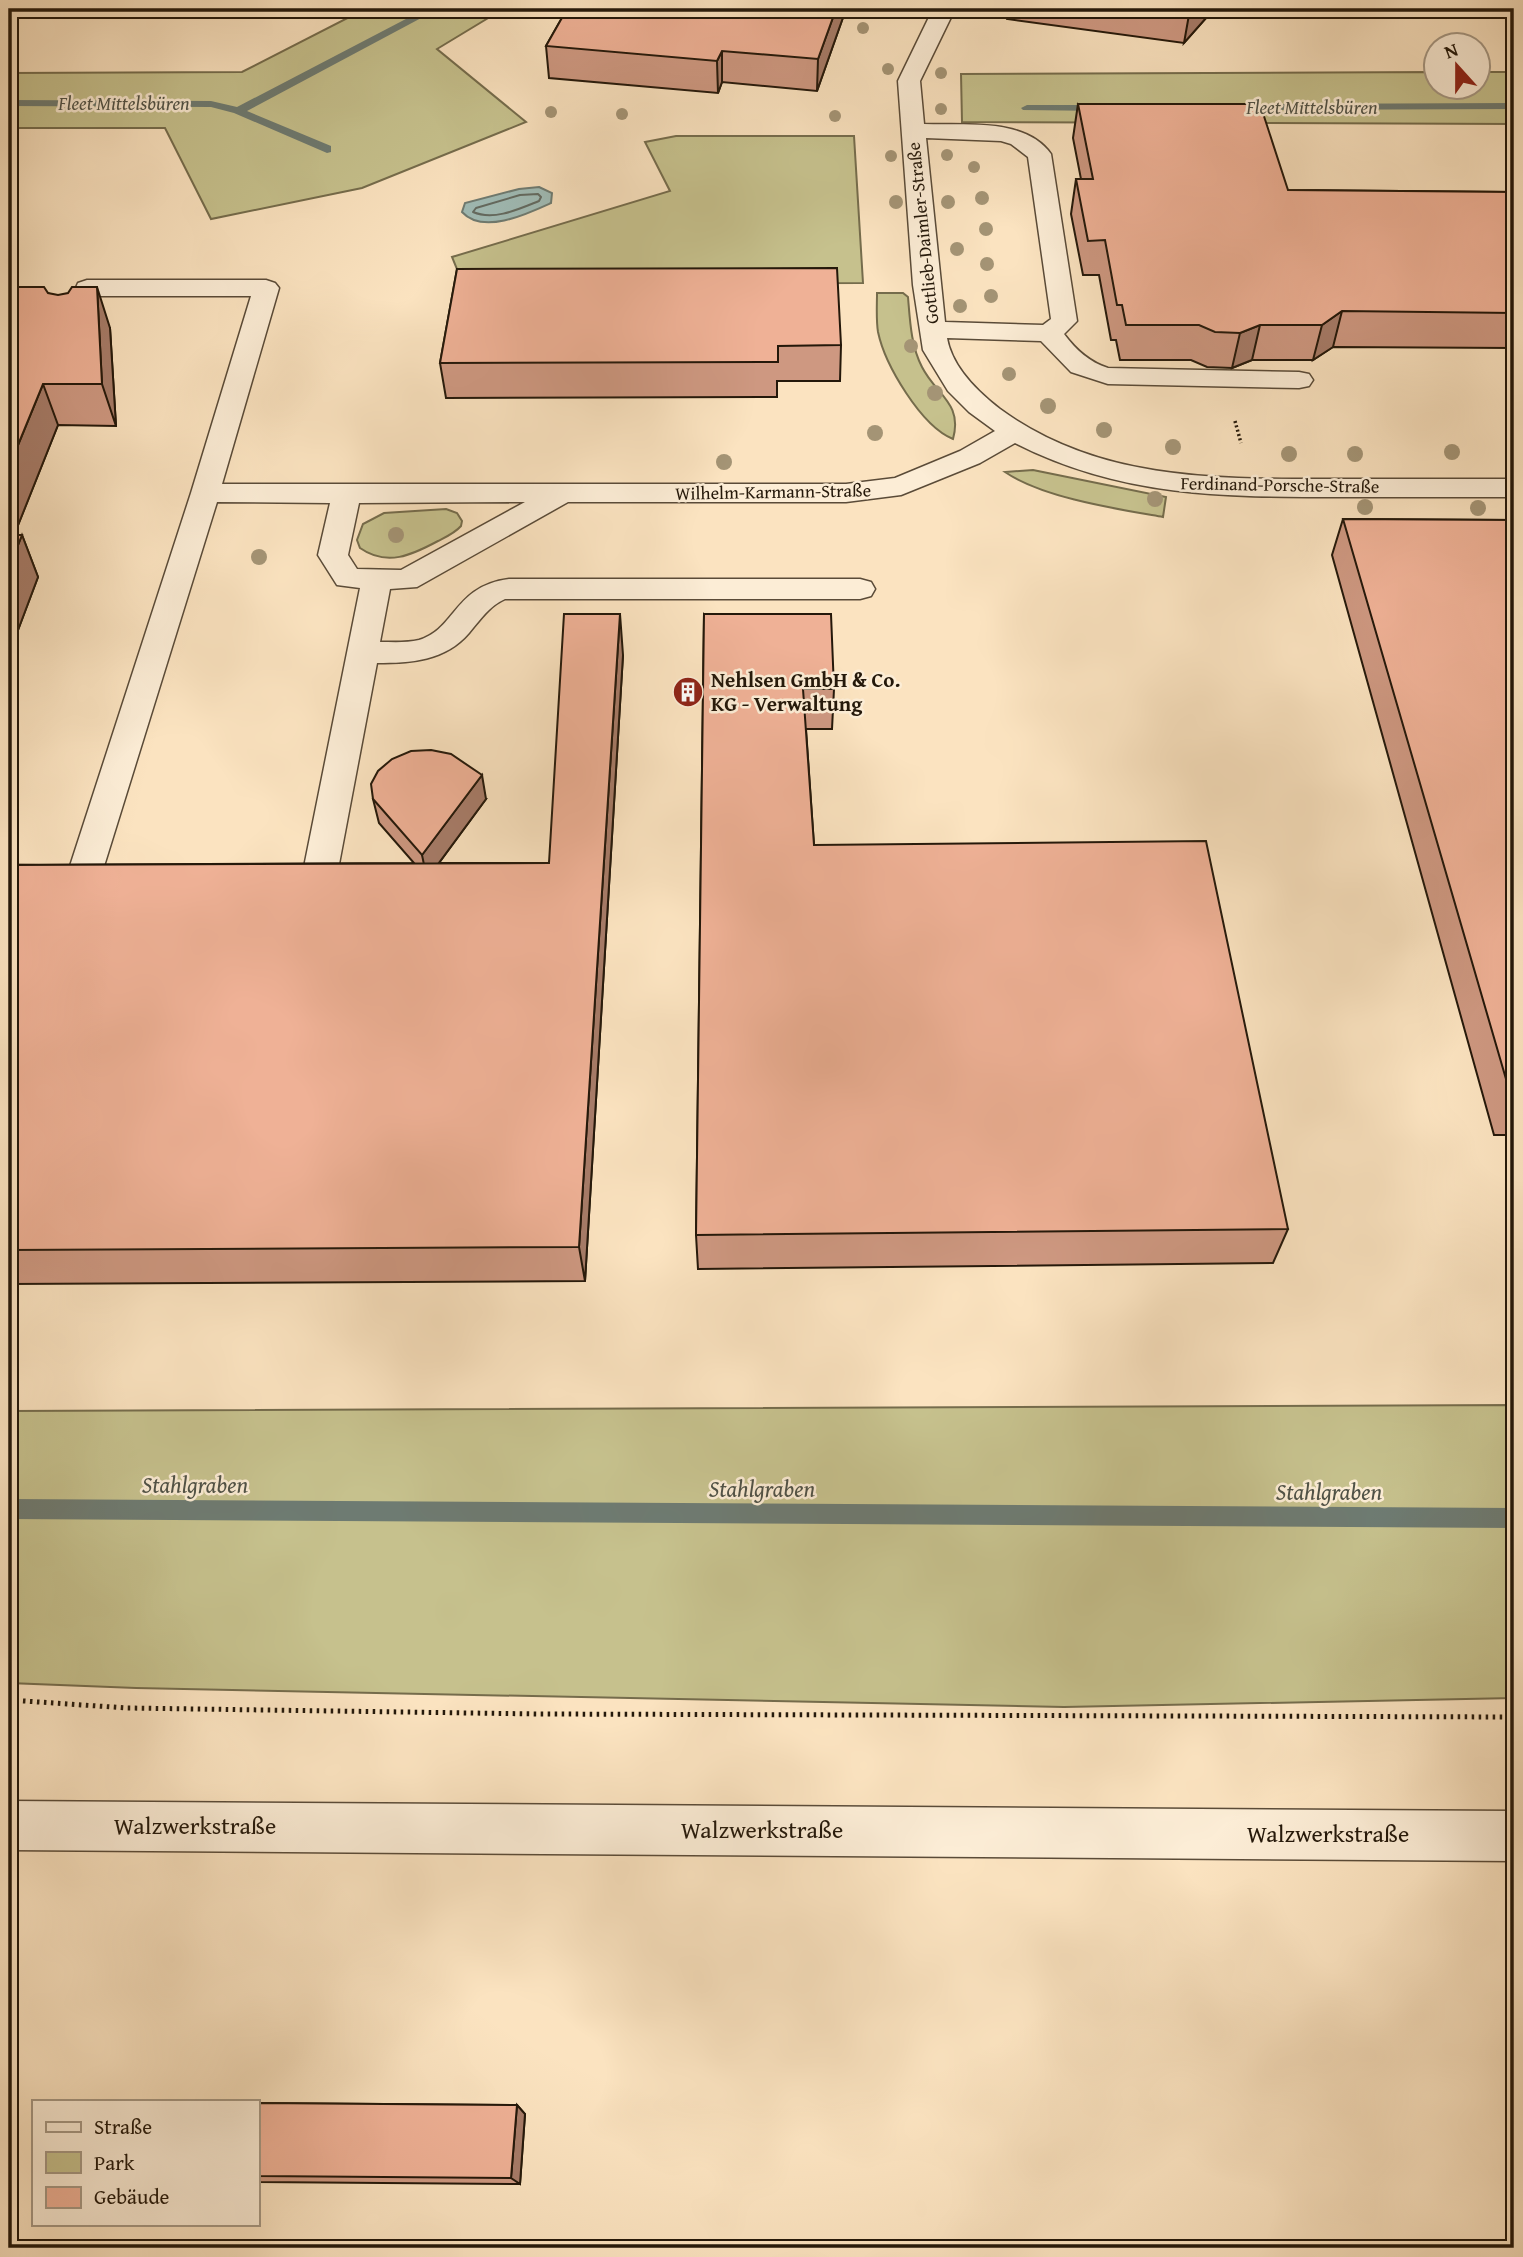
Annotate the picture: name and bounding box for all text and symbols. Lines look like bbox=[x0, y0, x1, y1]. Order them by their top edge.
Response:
north arrow bbox=[1422, 32, 1492, 102]
text: N bbox=[1440, 35, 1462, 65]
water label: Fleet Mittelsbüren bbox=[57, 89, 190, 117]
water label: Fleet Mittelsbüren bbox=[1245, 93, 1378, 121]
street label: Gottlieb-Daimler-Straße bbox=[900, 141, 945, 325]
street label: Ferdinand-Porsche-Straße bbox=[1180, 469, 1380, 500]
street label: Wilhelm-Karmann-Straße bbox=[675, 476, 871, 507]
place label: Nehlsen GmbH & Co. KG - Verwaltung bbox=[711, 664, 900, 719]
building icon: Nehlsen GmbH & Co. KG - Verwaltung bbox=[671, 675, 705, 709]
water label: Stahlgraben bbox=[142, 1468, 249, 1501]
water label: Stahlgraben bbox=[709, 1472, 816, 1505]
water label: Stahlgraben bbox=[1276, 1475, 1383, 1508]
street label: Walzwerkstraße bbox=[114, 1808, 276, 1843]
street label: Walzwerkstraße bbox=[681, 1812, 843, 1847]
street label: Walzwerkstraße bbox=[1247, 1816, 1409, 1851]
legend bbox=[32, 2100, 259, 2226]
text: Straße bbox=[94, 2111, 152, 2142]
text: Park bbox=[94, 2147, 135, 2178]
text: Gebäude bbox=[94, 2181, 170, 2212]

